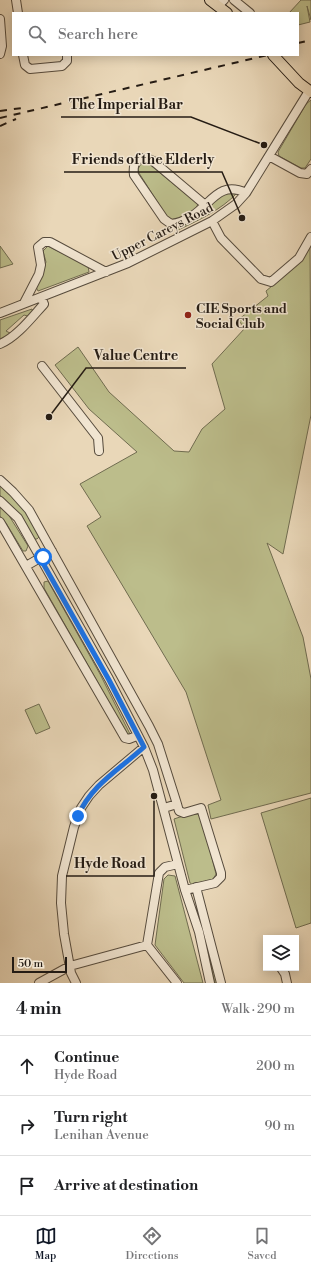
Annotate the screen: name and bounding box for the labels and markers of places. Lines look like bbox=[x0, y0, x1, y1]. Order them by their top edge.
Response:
callout: The Imperial Bar bbox=[61, 91, 191, 117]
callout: Friends of the Elderly bbox=[64, 146, 222, 172]
place label: CIE Sports and Social Club bbox=[196, 301, 287, 332]
marker: CIE Sports and Social Club bbox=[183, 310, 193, 320]
callout: Value Centre bbox=[86, 342, 186, 368]
callout: Hyde Road bbox=[66, 850, 154, 876]

